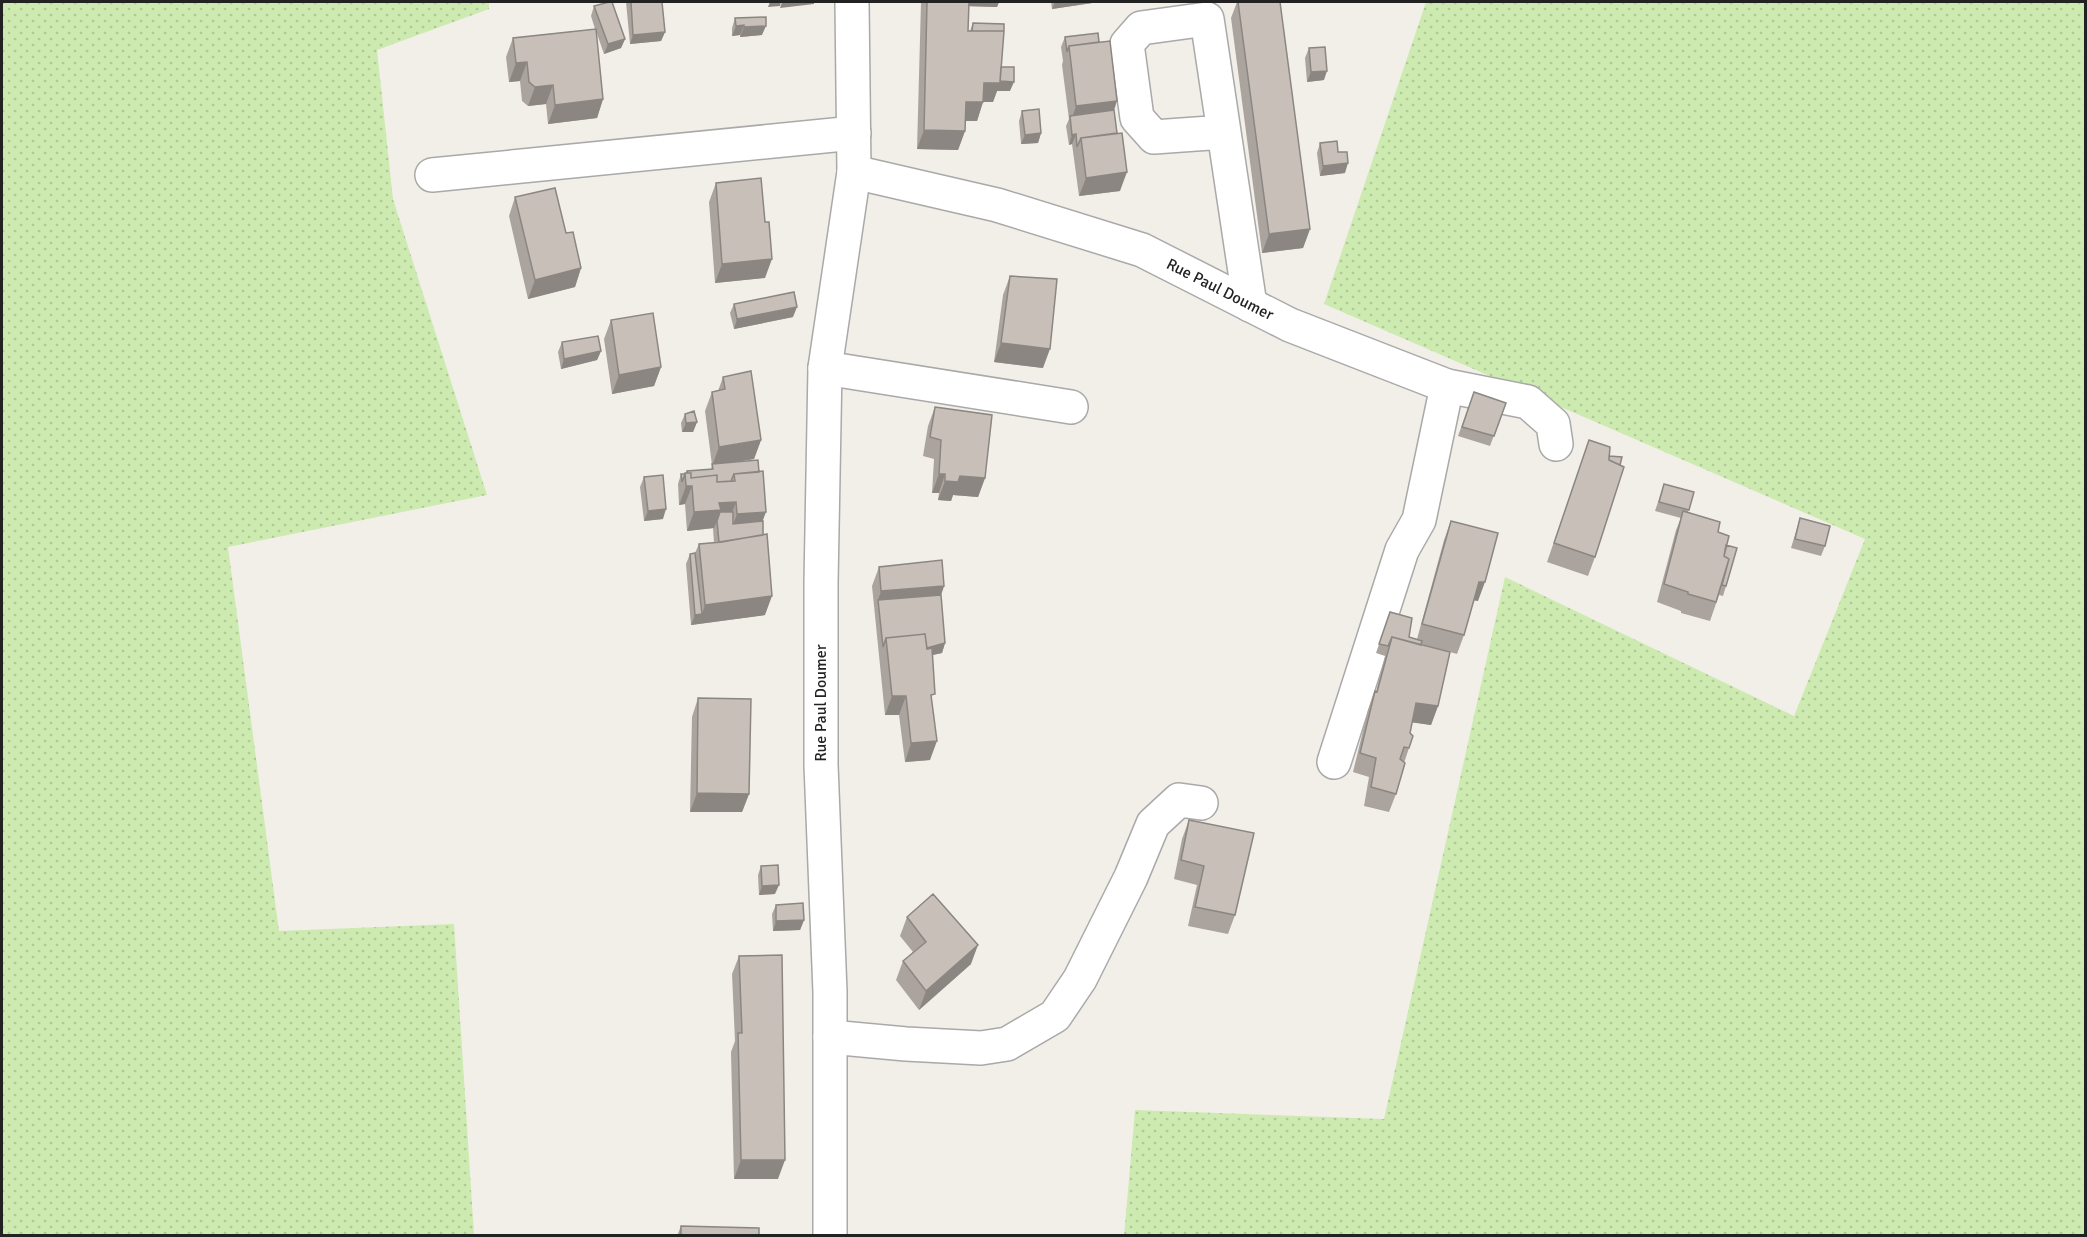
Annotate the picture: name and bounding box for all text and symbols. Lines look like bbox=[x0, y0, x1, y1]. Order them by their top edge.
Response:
street label: Rue Paul Doumer bbox=[1163, 254, 1277, 325]
street label: Rue Paul Doumer bbox=[811, 644, 831, 762]

